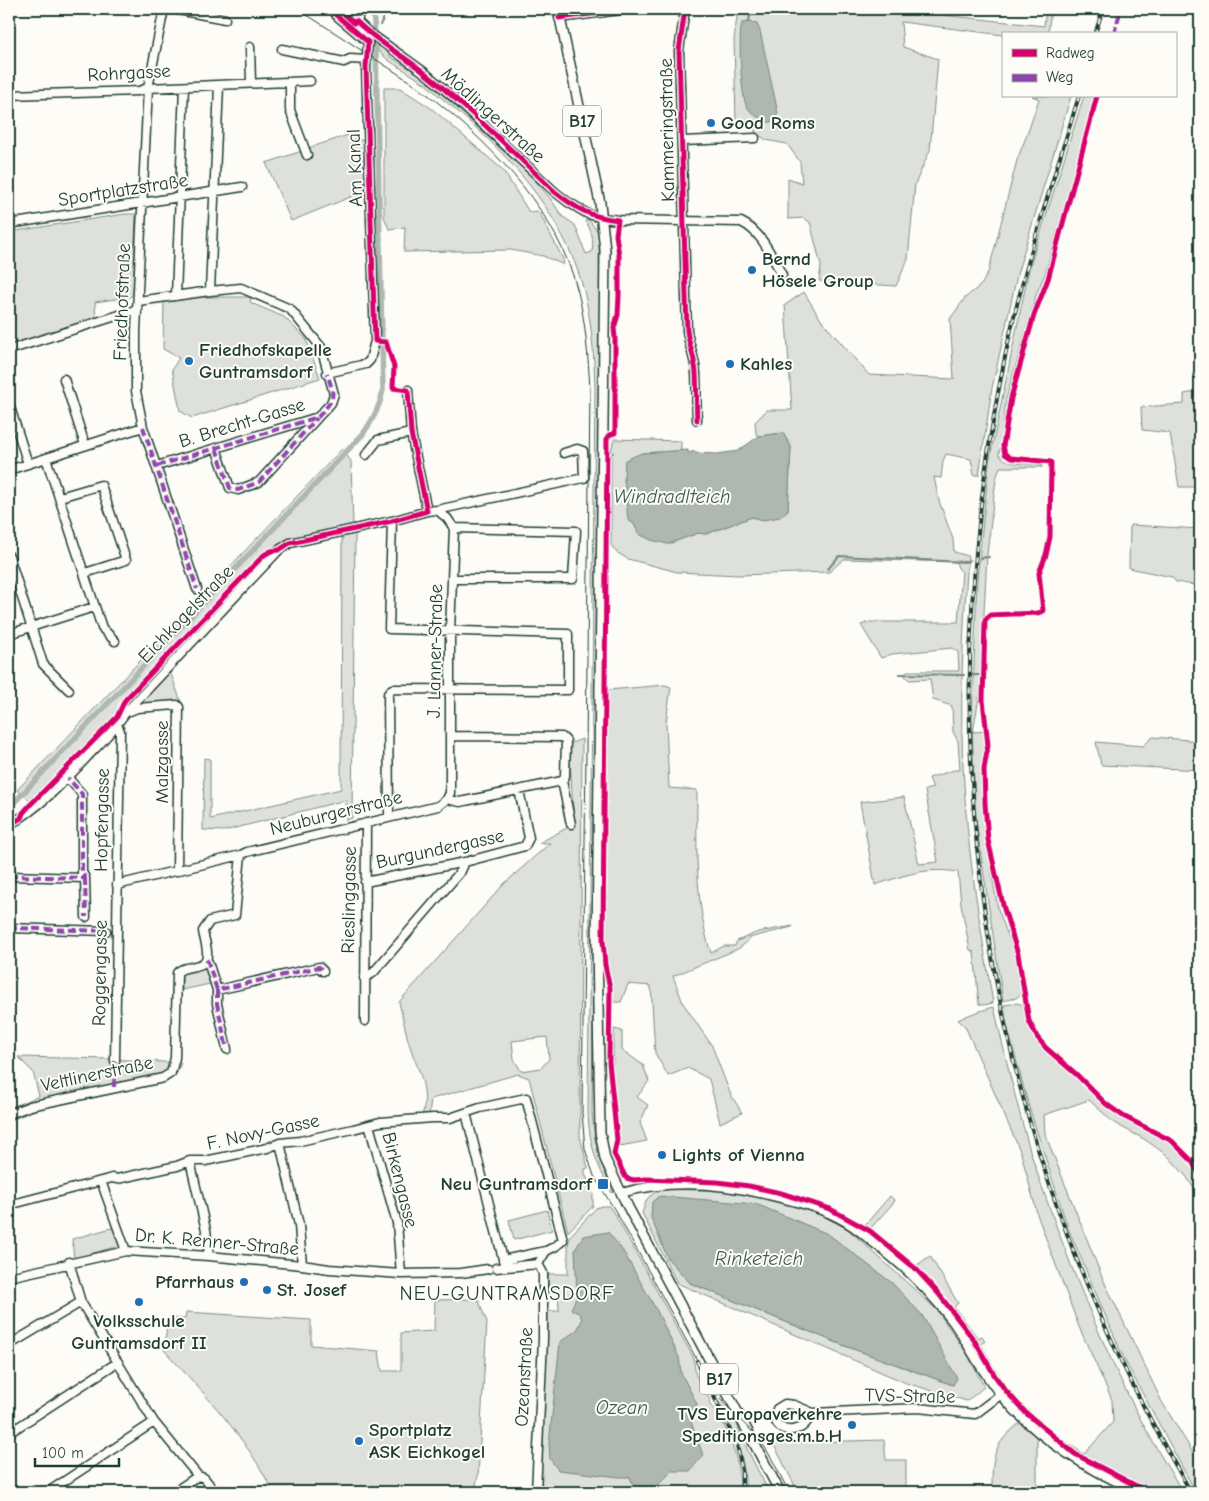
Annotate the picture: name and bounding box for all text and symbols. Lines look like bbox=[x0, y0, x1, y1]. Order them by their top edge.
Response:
legend bbox=[1002, 32, 1176, 98]
text: Radweg bbox=[1046, 44, 1095, 62]
street label: Kammeringstraße bbox=[655, 58, 679, 202]
street label: Rohrgasse bbox=[87, 60, 171, 86]
street label: Mödlingerstraße bbox=[437, 63, 549, 167]
text: Weg bbox=[1046, 68, 1073, 86]
road number: B17 bbox=[563, 105, 601, 136]
place label: Good Roms bbox=[721, 112, 815, 134]
marker: Good Roms bbox=[705, 117, 717, 129]
street label: Am Kanal bbox=[343, 129, 367, 207]
street label: Sportplatzstraße bbox=[56, 169, 190, 211]
street label: Friedhofstraße bbox=[109, 243, 135, 361]
place label: Bernd Hösele Group bbox=[762, 248, 874, 292]
marker: Bernd Hösele Group bbox=[746, 264, 758, 276]
place label: Friedhofskapelle Guntramsdorf bbox=[199, 339, 332, 383]
place label: Kahles bbox=[740, 353, 792, 375]
marker: Friedhofskapelle Guntramsdorf bbox=[183, 355, 195, 367]
marker: Kahles bbox=[724, 358, 736, 370]
street label: B. Brecht-Gasse bbox=[176, 393, 308, 453]
water label: Windradlteich bbox=[613, 485, 731, 508]
street label: Eichkogelstraße bbox=[134, 560, 238, 668]
street label: J. Lanner-Straße bbox=[423, 584, 447, 718]
street label: Malzgasse bbox=[151, 721, 173, 803]
street label: Hopfengasse bbox=[90, 768, 114, 872]
street label: Neuburgerstraße bbox=[268, 786, 404, 840]
street label: Burgundergasse bbox=[374, 825, 506, 873]
street label: Rieslinggasse bbox=[337, 846, 361, 954]
street label: Roggengasse bbox=[88, 920, 112, 1026]
street label: Veltlinerstraße bbox=[39, 1051, 155, 1097]
street label: F. Novy-Gasse bbox=[205, 1109, 321, 1155]
street label: Birkengasse bbox=[378, 1130, 422, 1230]
place label: Lights of Vienna bbox=[672, 1144, 805, 1166]
marker: Lights of Vienna bbox=[656, 1149, 668, 1161]
place label: Neu Guntramsdorf bbox=[440, 1173, 593, 1195]
marker: Neu Guntramsdorf bbox=[596, 1177, 610, 1191]
street label: Dr. K. Renner-Straße bbox=[134, 1224, 300, 1260]
water label: Rinketeich bbox=[715, 1247, 803, 1270]
place label: Pfarrhaus bbox=[155, 1271, 234, 1293]
marker: Pfarrhaus bbox=[238, 1276, 250, 1288]
place label: St. Josef bbox=[277, 1279, 347, 1301]
district label: NEU-GUNTRAMSDORF bbox=[399, 1282, 615, 1305]
marker: St. Josef bbox=[261, 1284, 273, 1296]
marker: Volksschule Guntramsdorf II bbox=[133, 1296, 145, 1308]
place label: Volksschule Guntramsdorf II bbox=[71, 1310, 207, 1354]
street label: Ozeanstraße bbox=[510, 1327, 538, 1427]
road number: B17 bbox=[700, 1364, 738, 1395]
street label: TVS-Straße bbox=[864, 1384, 956, 1408]
water label: Ozean bbox=[596, 1396, 648, 1419]
place label: TVS Europaverkehre Speditionsges.m.b.H bbox=[677, 1403, 842, 1447]
place label: Sportplatz ASK Eichkogel bbox=[369, 1419, 485, 1463]
marker: TVS Europaverkehre Speditionsges.m.b.H bbox=[846, 1419, 858, 1431]
marker: Sportplatz ASK Eichkogel bbox=[353, 1435, 365, 1447]
scale bar bbox=[35, 1436, 119, 1468]
text: 100 m bbox=[42, 1444, 84, 1462]

